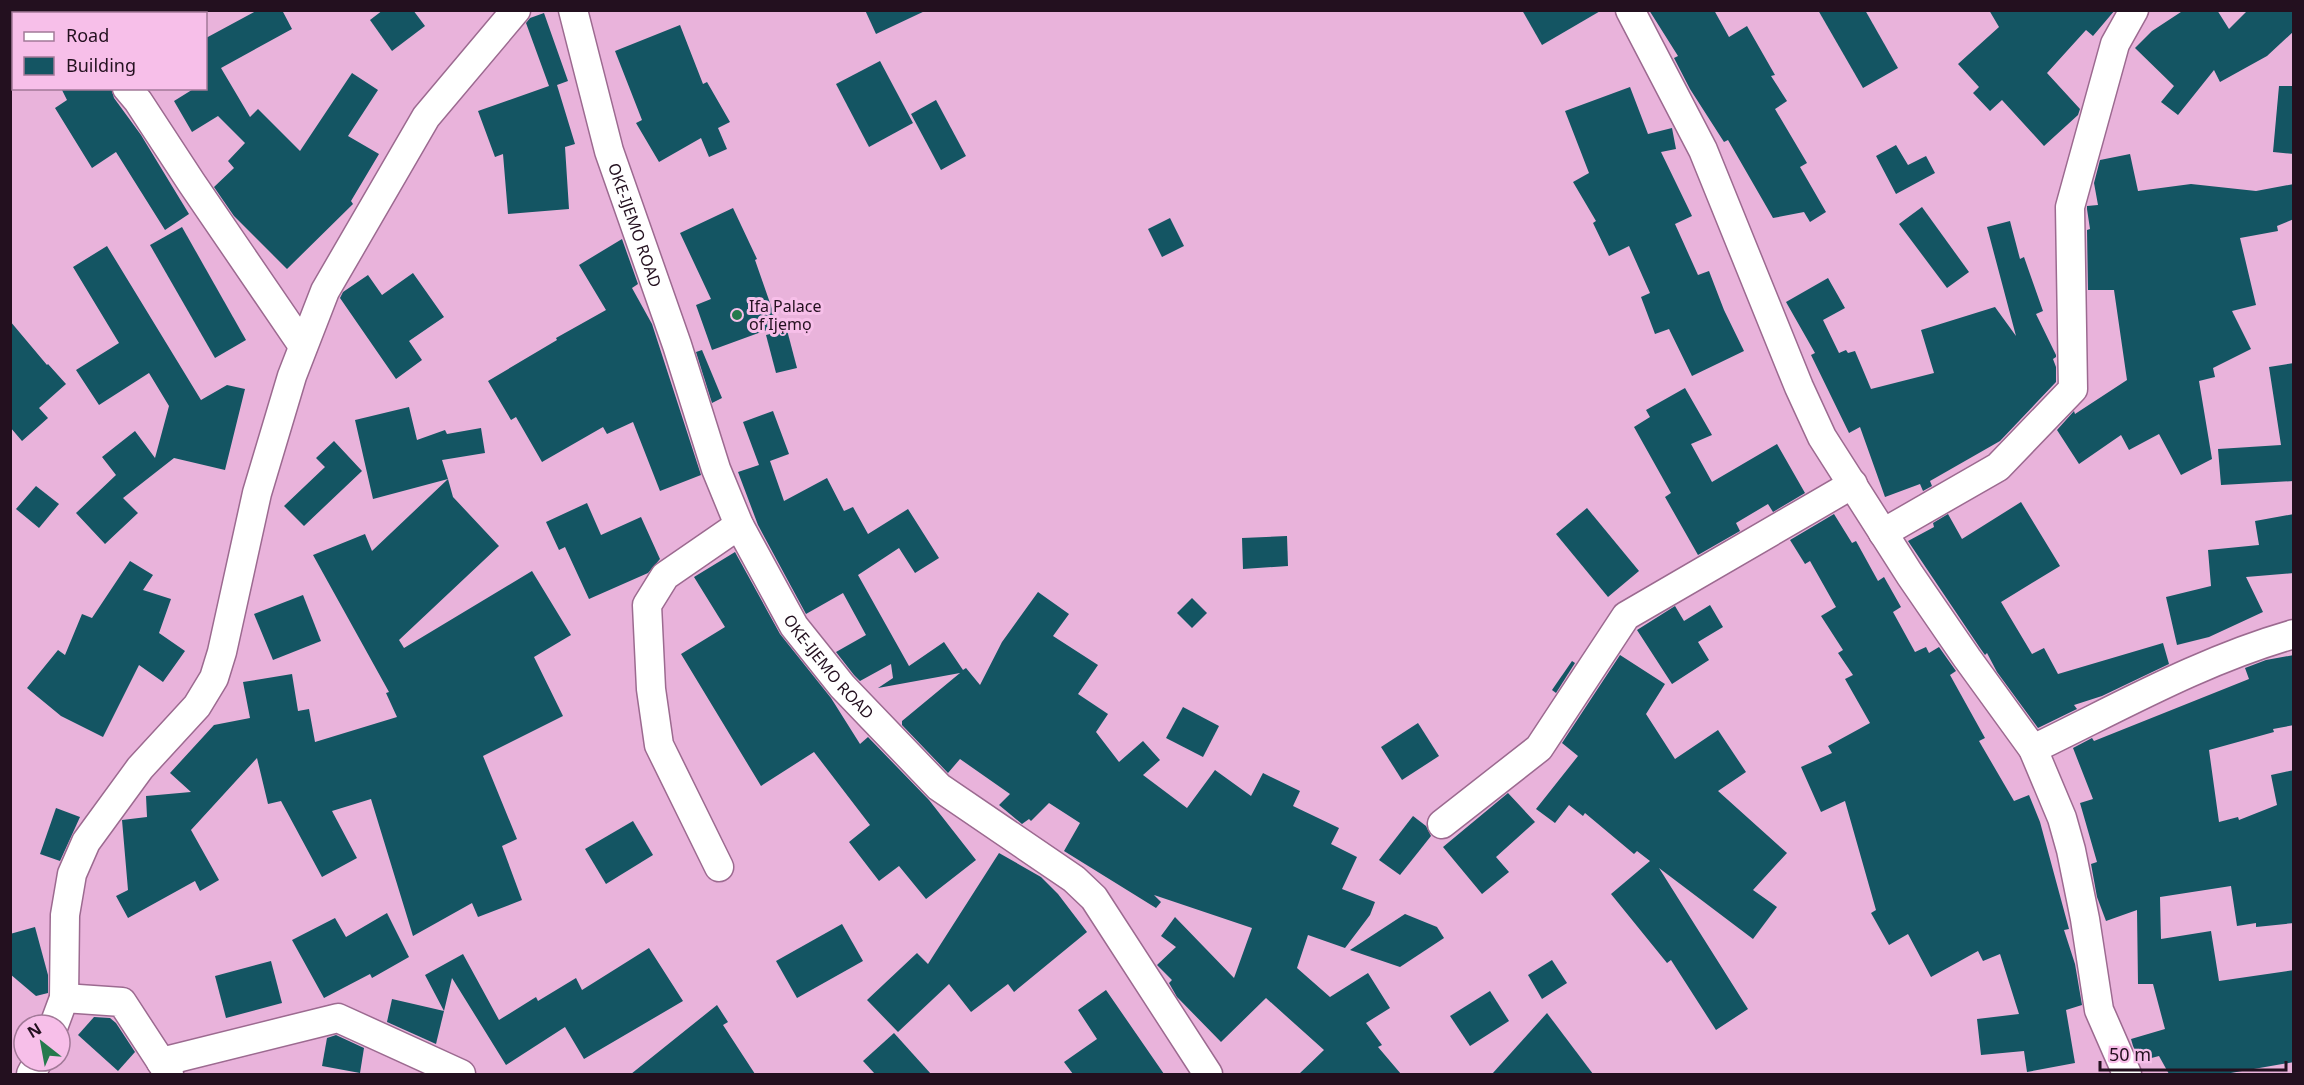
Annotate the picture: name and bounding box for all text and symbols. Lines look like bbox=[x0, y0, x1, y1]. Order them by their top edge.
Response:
legend bbox=[12, 12, 207, 90]
text: Road bbox=[66, 23, 109, 47]
text: Building bbox=[66, 53, 136, 77]
street label: OKE-IJEMO ROAD bbox=[603, 160, 667, 290]
place label: Ifa Palace of Ijẹmọ bbox=[749, 295, 822, 335]
marker: Ifa Palace of Ijẹmọ bbox=[730, 308, 744, 322]
street label: OKE-IJEMO ROAD bbox=[779, 610, 879, 724]
north arrow bbox=[12, 1013, 72, 1073]
text: N bbox=[23, 1017, 46, 1043]
scale bar bbox=[2100, 1034, 2286, 1072]
text: 50 m bbox=[2109, 1042, 2151, 1066]

